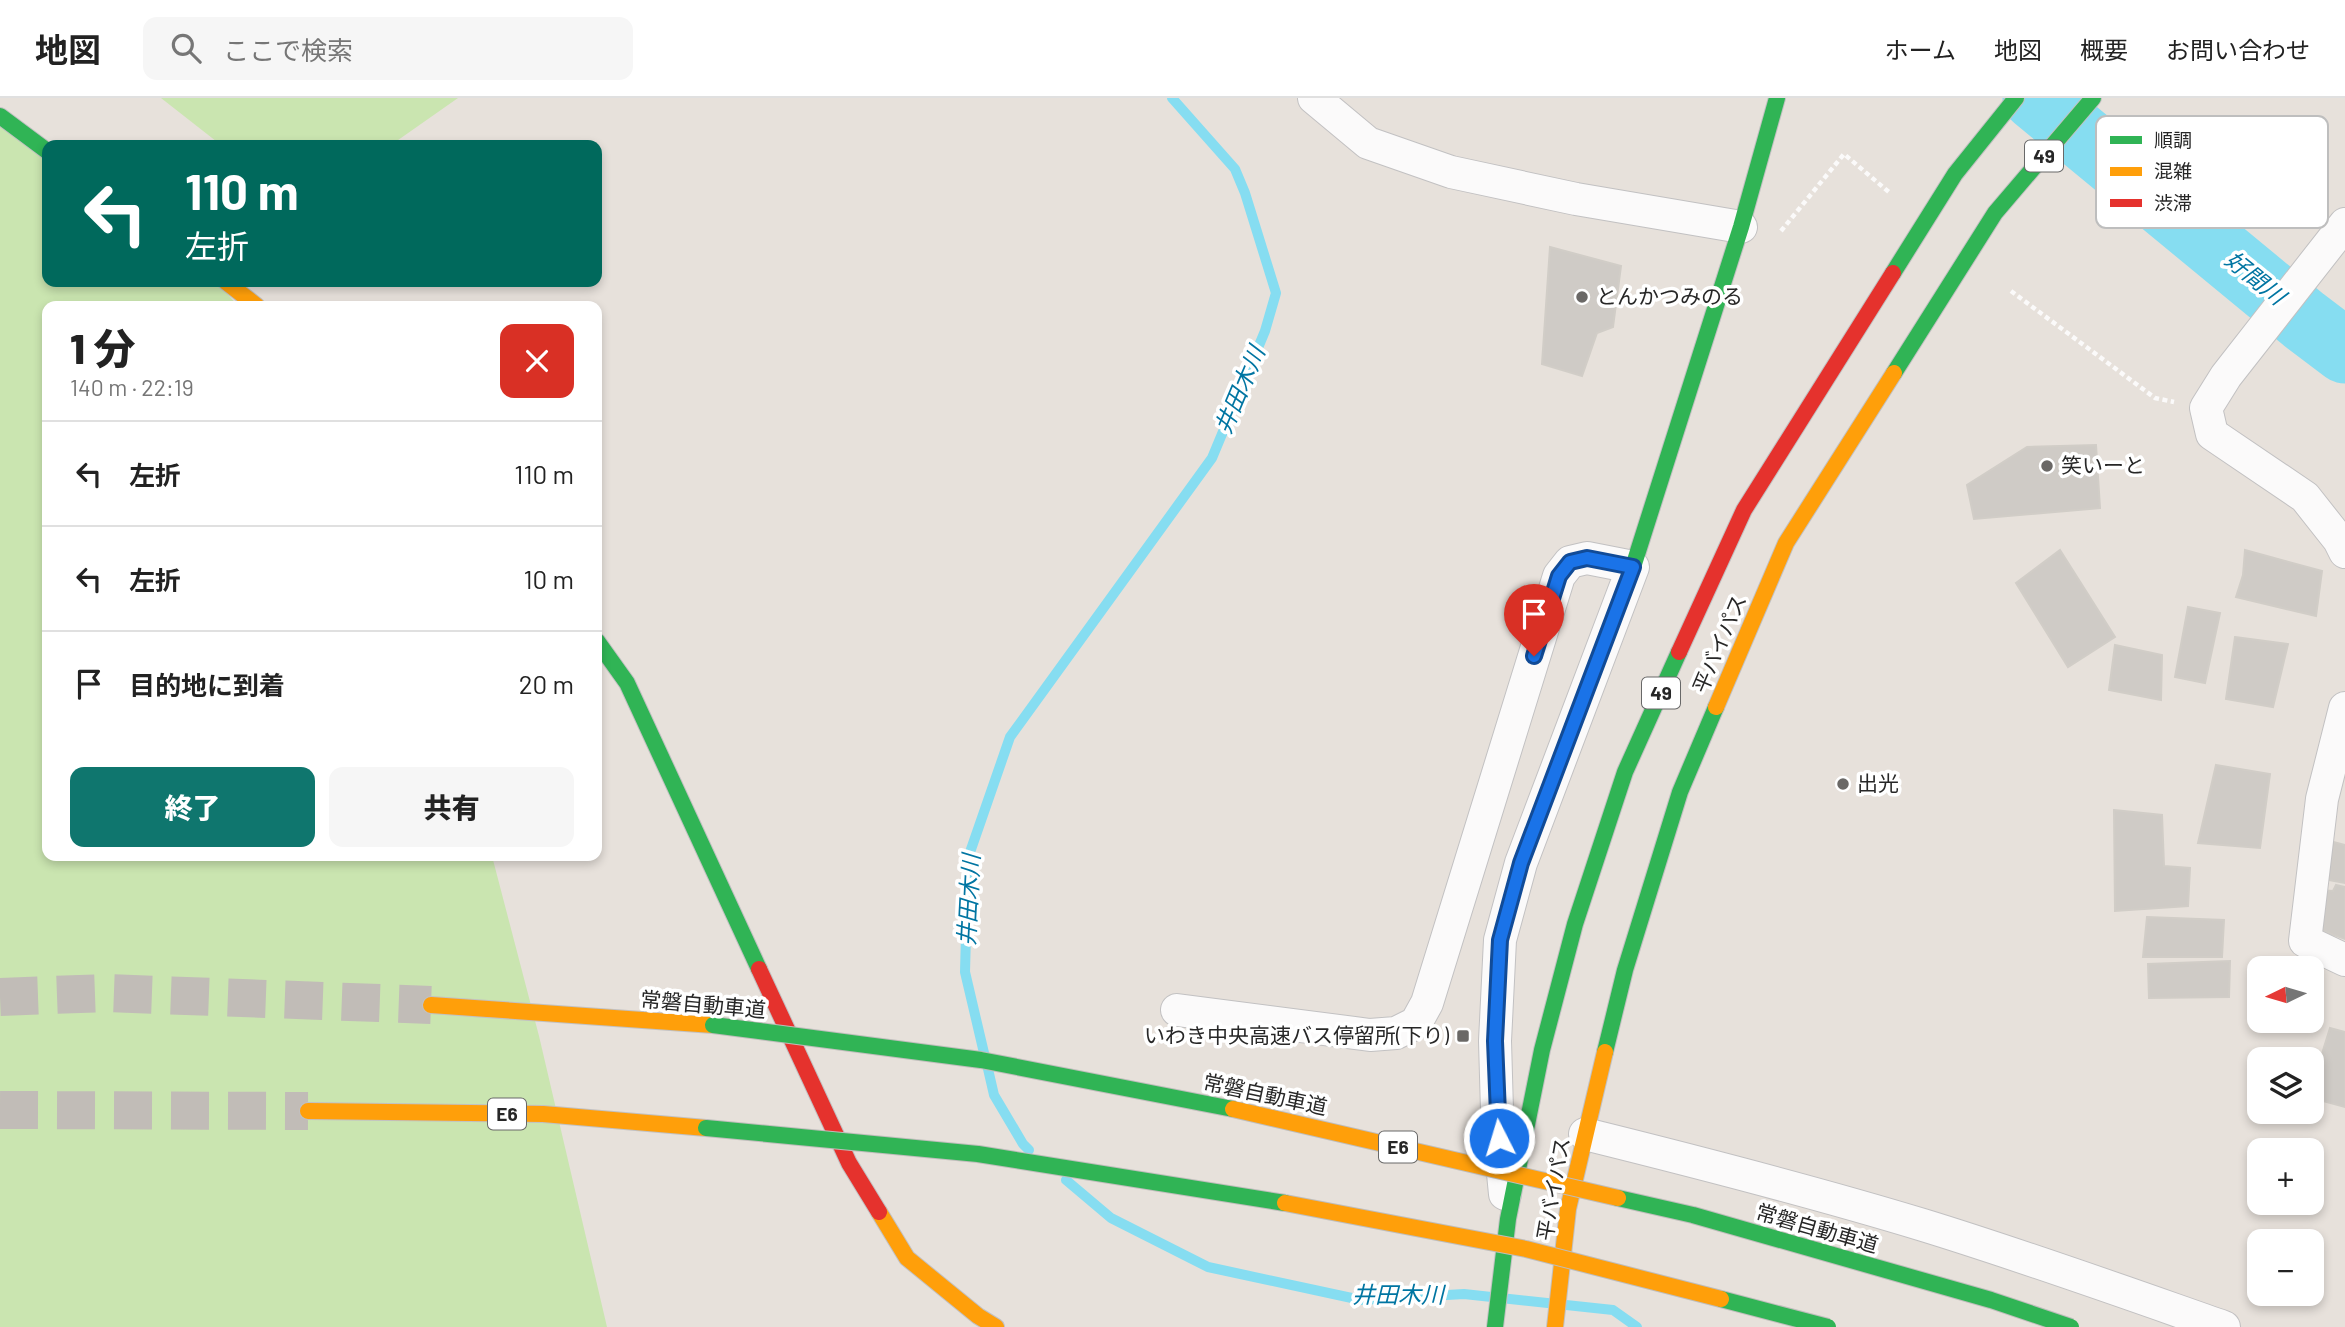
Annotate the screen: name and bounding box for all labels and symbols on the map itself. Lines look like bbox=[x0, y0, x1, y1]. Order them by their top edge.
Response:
legend bbox=[2096, 116, 2328, 228]
text: 順調 bbox=[2154, 128, 2192, 151]
road number: 49 bbox=[2025, 141, 2063, 172]
text: 混雑 bbox=[2154, 159, 2192, 182]
text: 渋滞 bbox=[2154, 191, 2192, 214]
water label: 好間川 bbox=[2220, 245, 2294, 312]
place label: とんかつみのる bbox=[1596, 283, 1743, 308]
marker: とんかつみのる bbox=[1574, 289, 1590, 305]
water label: 井田木川 bbox=[1208, 339, 1271, 437]
place label: 笑いーと bbox=[2061, 452, 2145, 477]
marker: 笑いーと bbox=[2039, 458, 2055, 474]
pin bbox=[1504, 584, 1564, 656]
street label: 平バイパス bbox=[1687, 590, 1751, 696]
road number: 49 bbox=[1642, 678, 1680, 708]
place label: 出光 bbox=[1857, 770, 1899, 795]
marker: 出光 bbox=[1835, 776, 1851, 792]
water label: 井田木川 bbox=[952, 850, 985, 947]
north arrow bbox=[2247, 956, 2324, 1032]
street label: 常磐自動車道 bbox=[639, 986, 767, 1021]
place label: いわき中央高速バス停留所(下り) bbox=[1144, 1022, 1450, 1047]
marker: いわき中央高速バス停留所(下り) bbox=[1455, 1028, 1471, 1044]
street label: 常磐自動車道 bbox=[1201, 1068, 1330, 1119]
road number: E6 bbox=[488, 1098, 526, 1130]
position arrow bbox=[1462, 1101, 1536, 1175]
road number: E6 bbox=[1379, 1132, 1417, 1162]
street label: 平バイパス bbox=[1531, 1135, 1574, 1242]
street label: 常磐自動車道 bbox=[1753, 1198, 1881, 1257]
water label: 井田木川 bbox=[1352, 1280, 1447, 1308]

